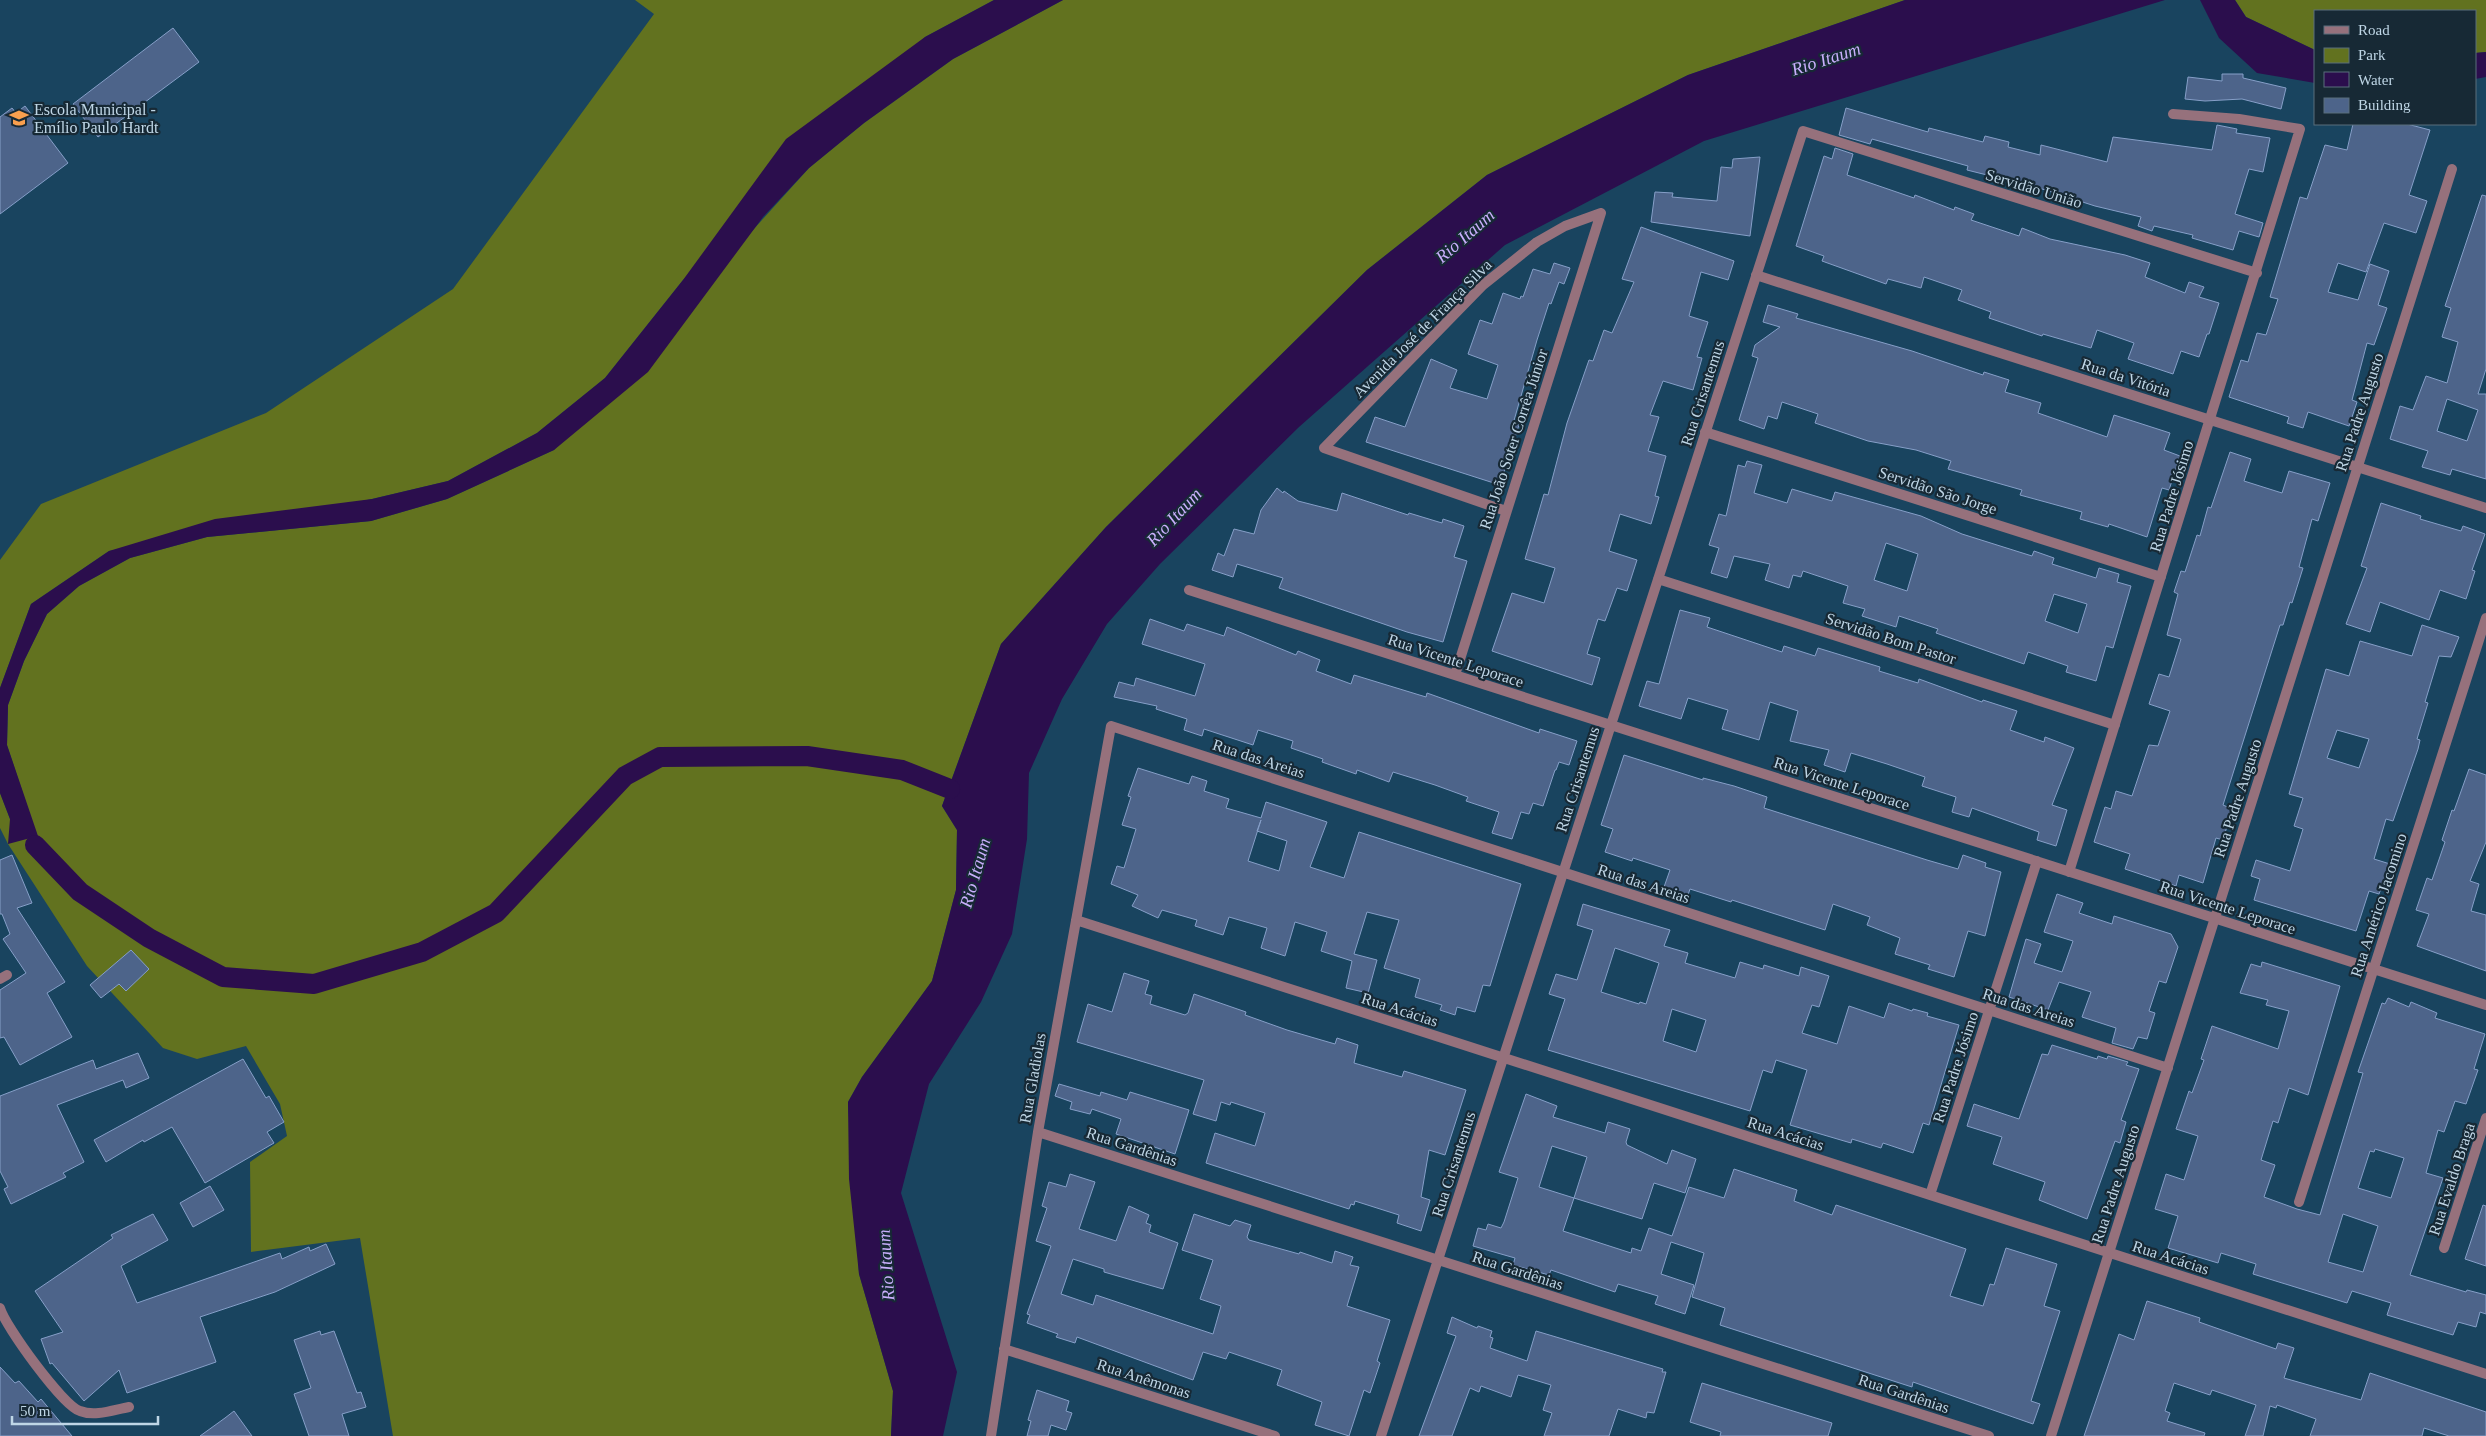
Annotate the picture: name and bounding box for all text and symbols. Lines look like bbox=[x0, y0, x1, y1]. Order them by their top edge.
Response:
legend bbox=[2314, 10, 2476, 125]
text: Road bbox=[2358, 22, 2390, 38]
water label: Rio Itaum bbox=[1788, 38, 1863, 80]
text: Park bbox=[2358, 47, 2386, 63]
text: Water bbox=[2358, 72, 2393, 88]
text: Building bbox=[2358, 97, 2411, 113]
place label: Escola Municipal - Emílio Paulo Hardt bbox=[34, 101, 159, 136]
school or university icon: Escola Municipal - Emílio Paulo Hardt bbox=[8, 107, 30, 129]
street label: Servidão União bbox=[1984, 166, 2084, 211]
water label: Rio Itaum bbox=[1431, 205, 1499, 268]
street label: Avenida José de França Silva bbox=[1350, 256, 1496, 402]
street label: Rua Crisantemus bbox=[1677, 338, 1728, 448]
street label: Rua João Soter Corrêa Júnior bbox=[1476, 346, 1551, 531]
street label: Rua Padre Augusto bbox=[2332, 351, 2388, 474]
street label: Rua da Vitória bbox=[2079, 355, 2173, 400]
street label: Rua Padre Jósimo bbox=[2146, 438, 2196, 554]
street label: Servidão São Jorge bbox=[1876, 463, 1999, 519]
water label: Rio Itaum bbox=[1142, 484, 1206, 551]
street label: Servidão Bom Pastor bbox=[1824, 609, 1959, 668]
street label: Rua Vicente Leporace bbox=[1385, 630, 1526, 691]
street label: Rua Crisantemus bbox=[1552, 724, 1603, 834]
street label: Rua das Areias bbox=[1211, 736, 1307, 781]
street label: Rua Padre Augusto bbox=[2210, 737, 2266, 860]
street label: Rua Vicente Leporace bbox=[1771, 753, 1912, 814]
street label: Rua Américo Jacomino bbox=[2347, 831, 2410, 979]
water label: Rio Itaum bbox=[955, 836, 994, 911]
street label: Rua das Areias bbox=[1596, 861, 1692, 906]
street label: Rua Vicente Leporace bbox=[2157, 877, 2298, 938]
street label: Rua das Areias bbox=[1981, 985, 2077, 1030]
street label: Rua Acácias bbox=[1359, 989, 1440, 1030]
street label: Rua Padre Jósimo bbox=[1930, 1010, 1981, 1125]
street label: Rua Gladiolas bbox=[1016, 1032, 1049, 1124]
street label: Rua Crisantemus bbox=[1428, 1109, 1479, 1219]
street label: Rua Acácias bbox=[1745, 1113, 1826, 1154]
street label: Rua Evaldo Braga bbox=[2425, 1121, 2479, 1238]
street label: Rua Padre Augusto bbox=[2088, 1123, 2144, 1246]
street label: Rua Gardênias bbox=[1084, 1124, 1179, 1169]
water label: Rio Itaum bbox=[874, 1229, 899, 1302]
street label: Rua Acácias bbox=[2130, 1237, 2211, 1278]
street label: Rua Gardênias bbox=[1470, 1248, 1565, 1293]
street label: Rua Anêmonas bbox=[1095, 1355, 1193, 1402]
street label: Rua Gardênias bbox=[1856, 1371, 1951, 1416]
scale bar bbox=[12, 1394, 159, 1426]
text: 50 m bbox=[20, 1403, 51, 1419]

